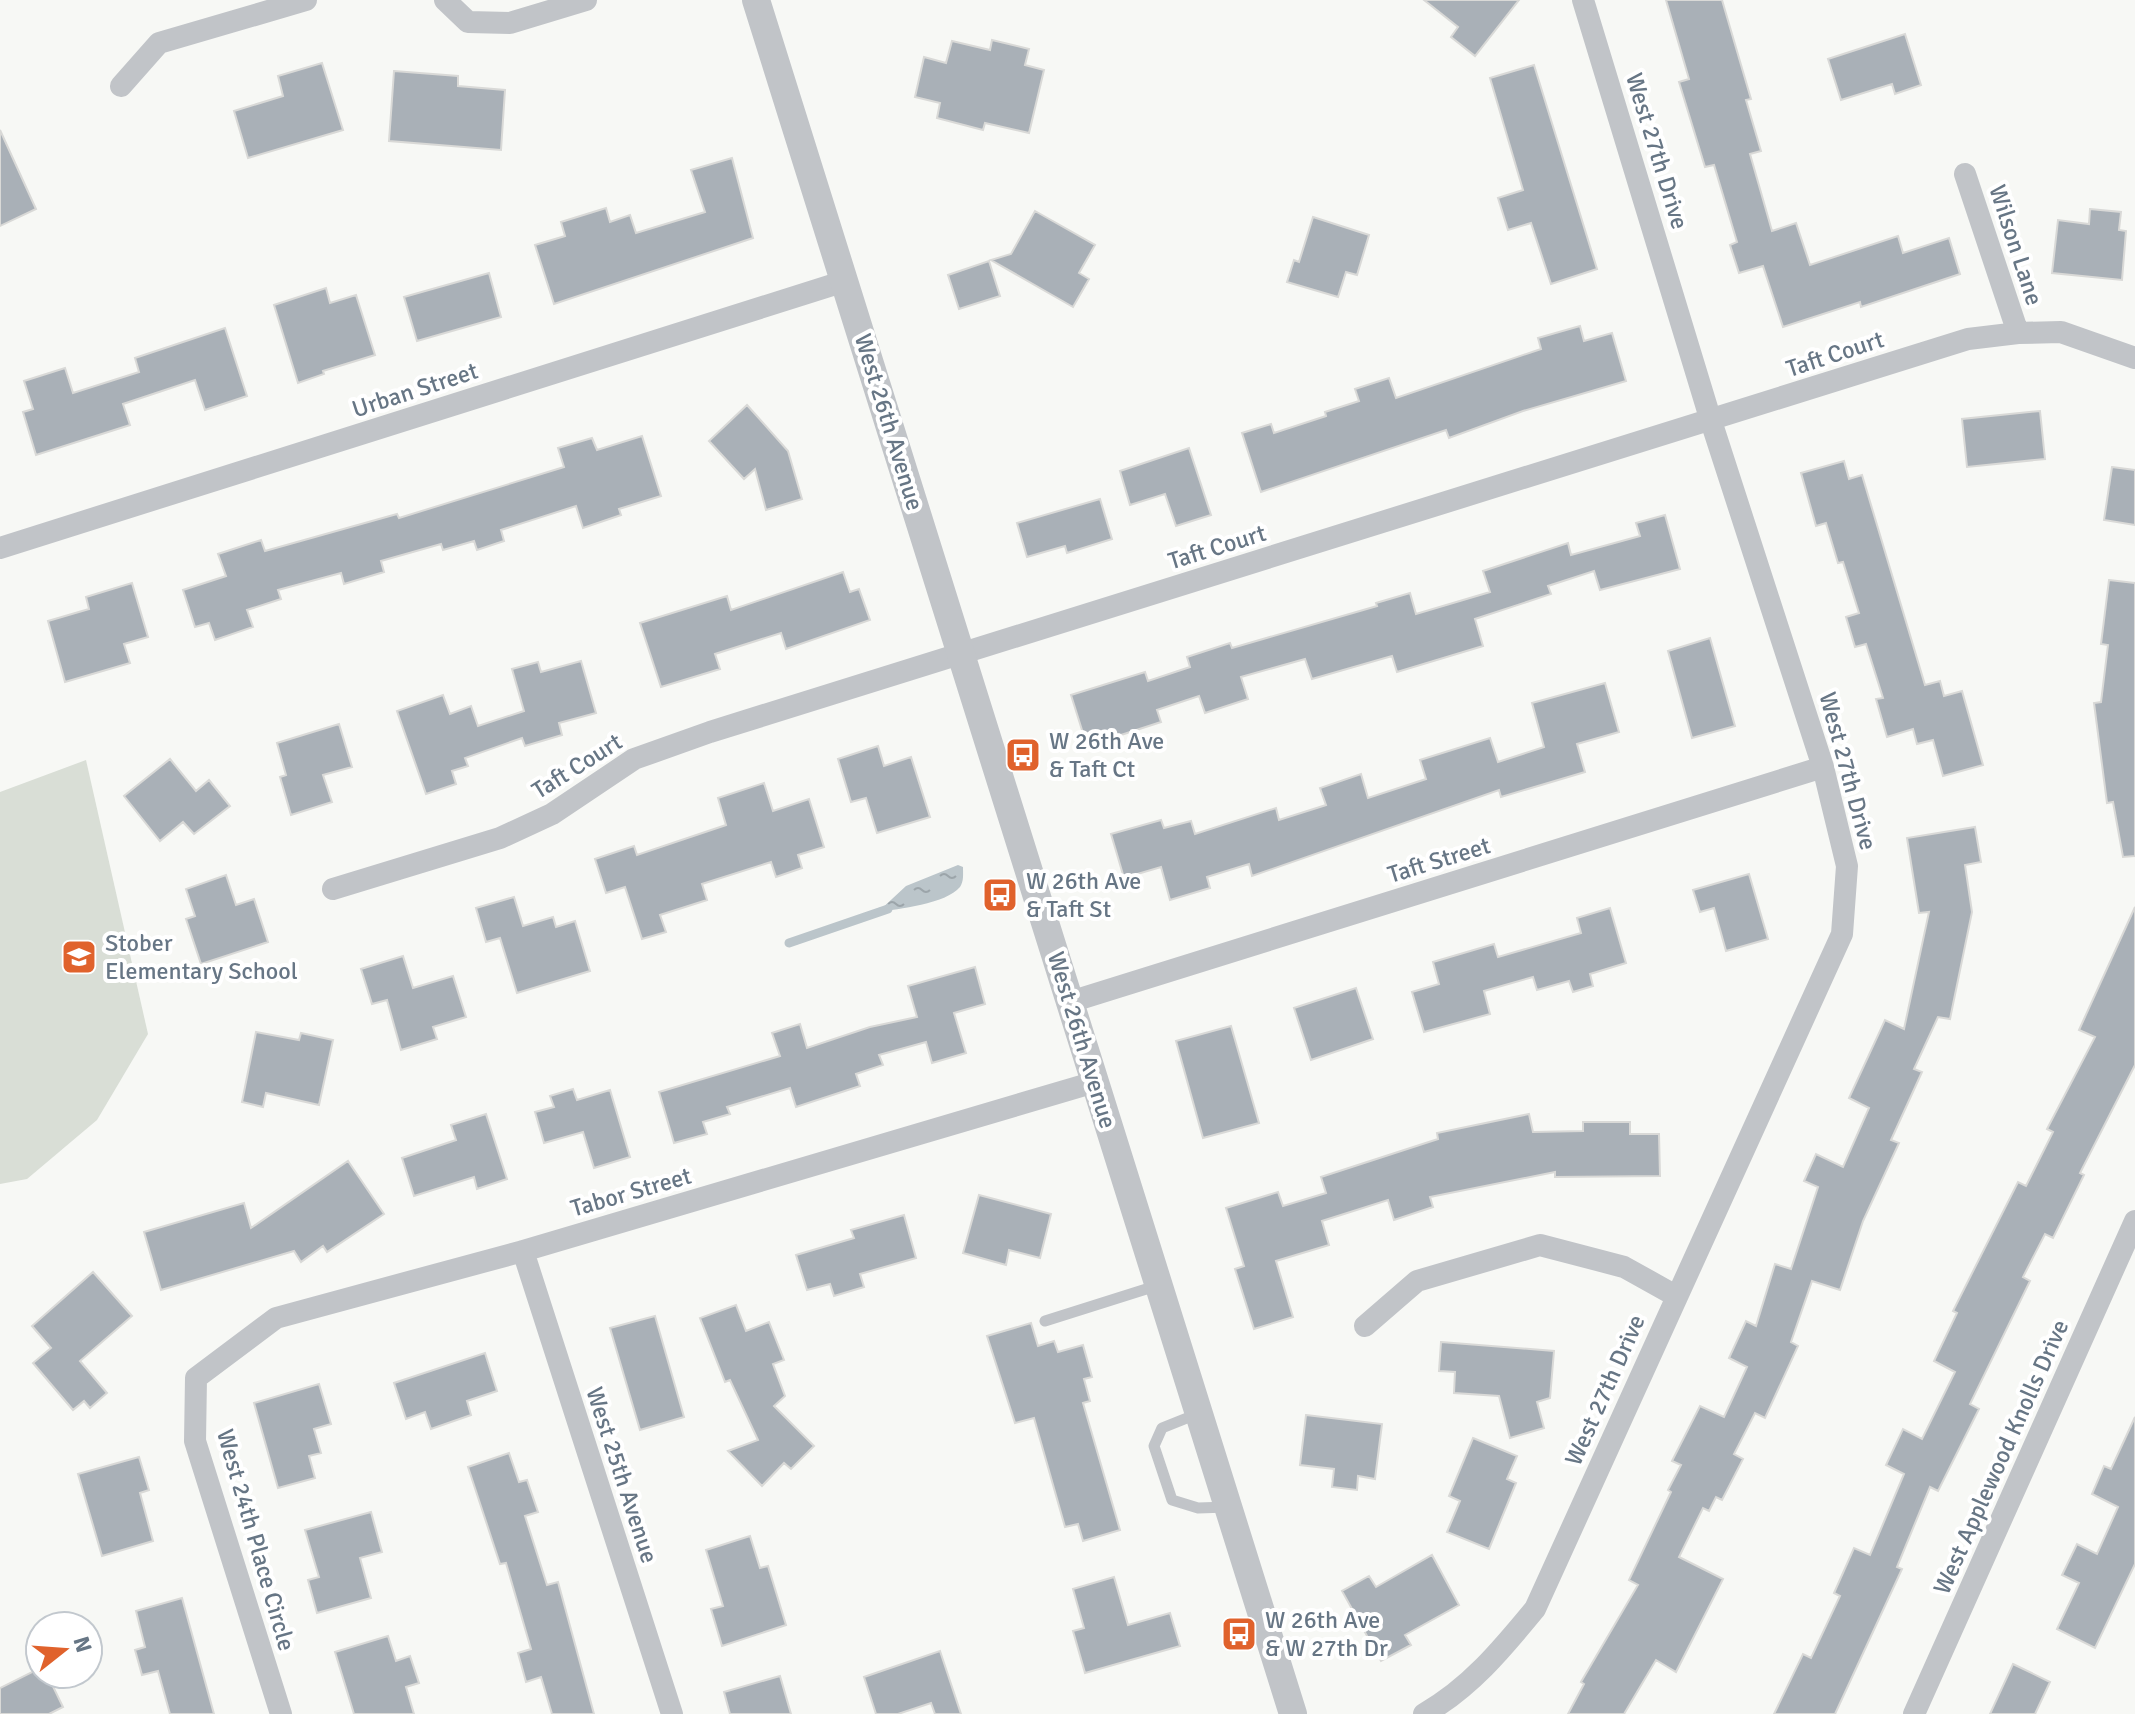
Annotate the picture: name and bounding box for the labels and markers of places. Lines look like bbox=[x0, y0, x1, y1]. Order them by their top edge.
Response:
place label: W 26th Ave & Taft Ct bbox=[1049, 726, 1164, 784]
bus stop icon: W 26th Ave & Taft Ct bbox=[1004, 736, 1042, 774]
place label: W 26th Ave & Taft St bbox=[1026, 866, 1141, 924]
bus stop icon: W 26th Ave & Taft St bbox=[981, 876, 1019, 914]
place label: Stober Elementary School bbox=[105, 928, 298, 986]
school or university icon: Stober Elementary School bbox=[60, 938, 98, 976]
place label: W 26th Ave & W 27th Dr bbox=[1265, 1605, 1388, 1663]
bus stop icon: W 26th Ave & W 27th Dr bbox=[1220, 1615, 1258, 1653]

